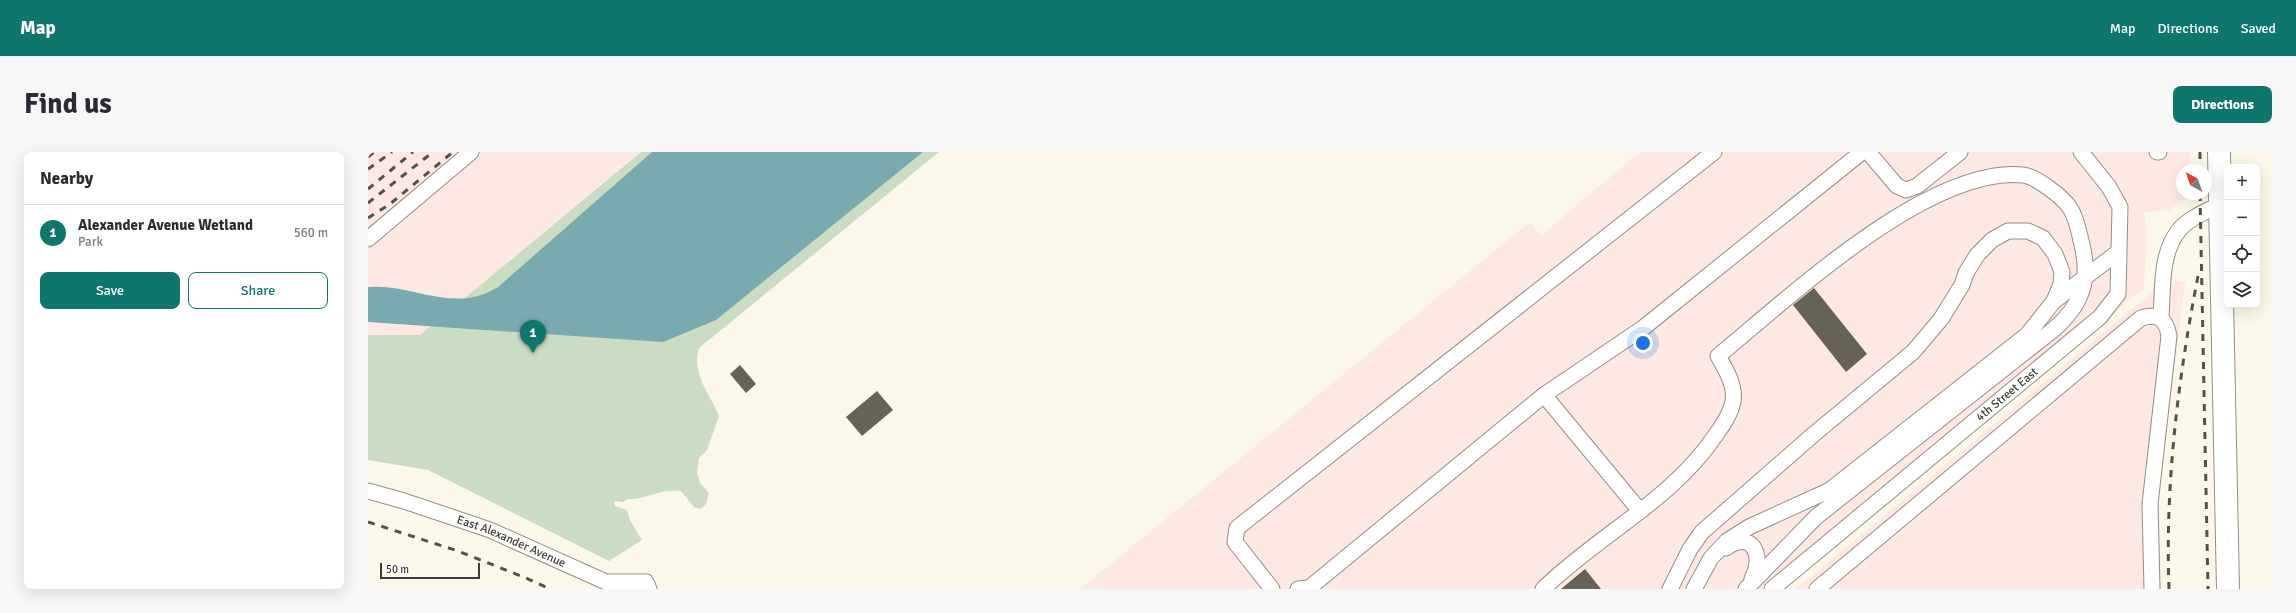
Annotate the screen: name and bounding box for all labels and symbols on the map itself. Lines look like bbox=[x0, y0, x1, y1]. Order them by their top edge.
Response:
north arrow bbox=[2176, 164, 2212, 200]
pin: 1 bbox=[520, 320, 546, 353]
your location bbox=[1633, 333, 1653, 353]
street label: 4th Street East bbox=[1973, 364, 2041, 424]
street label: East Alexander Avenue bbox=[455, 512, 568, 570]
scale bar bbox=[380, 561, 480, 580]

